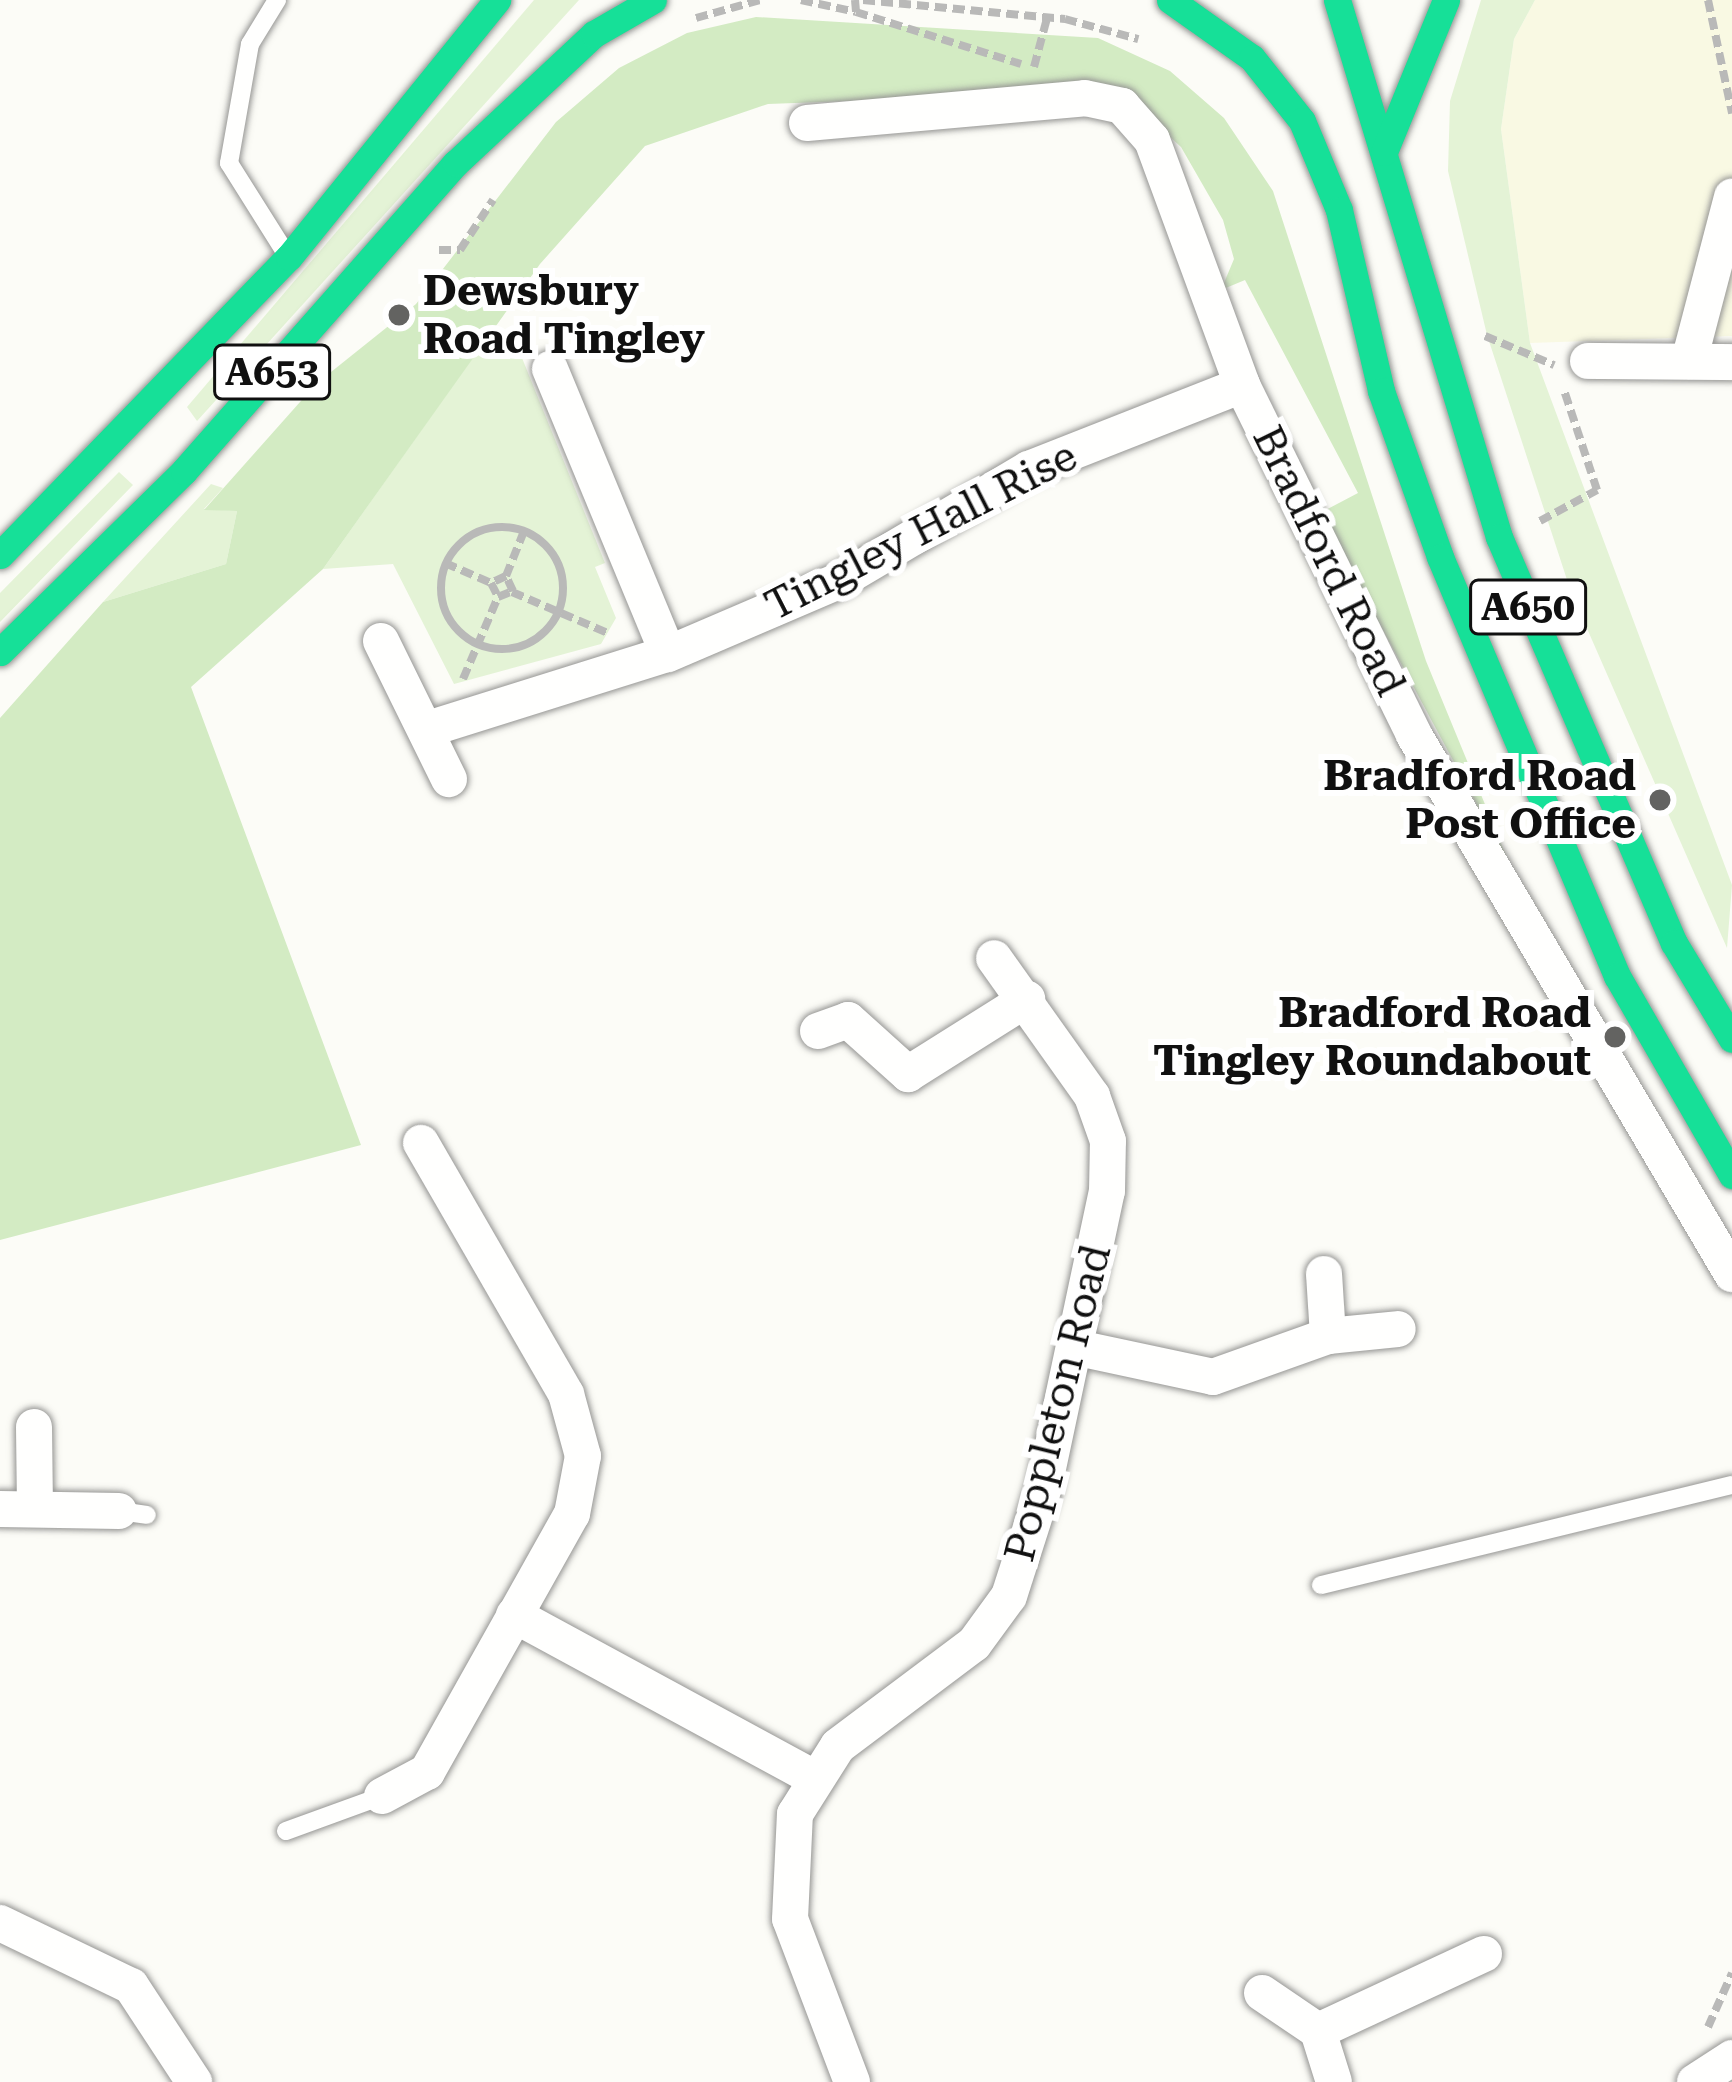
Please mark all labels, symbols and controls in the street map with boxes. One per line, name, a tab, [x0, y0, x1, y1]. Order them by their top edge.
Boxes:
place label: Dewsbury Road Tingley	[423, 266, 705, 364]
marker: Dewsbury Road Tingley	[386, 302, 412, 328]
road number: A653	[212, 339, 332, 405]
street label: Bradford Road	[1242, 418, 1416, 704]
street label: Tingley Hall Rise	[757, 431, 1085, 631]
road number: A650	[1468, 574, 1588, 640]
place label: Bradford Road Post Office	[1323, 751, 1636, 850]
marker: Bradford Road Post Office	[1647, 787, 1673, 813]
place label: Bradford Road Tingley Roundabout	[1153, 988, 1591, 1086]
marker: Bradford Road Tingley Roundabout	[1602, 1024, 1628, 1050]
street label: Poppleton Road	[994, 1239, 1122, 1567]

